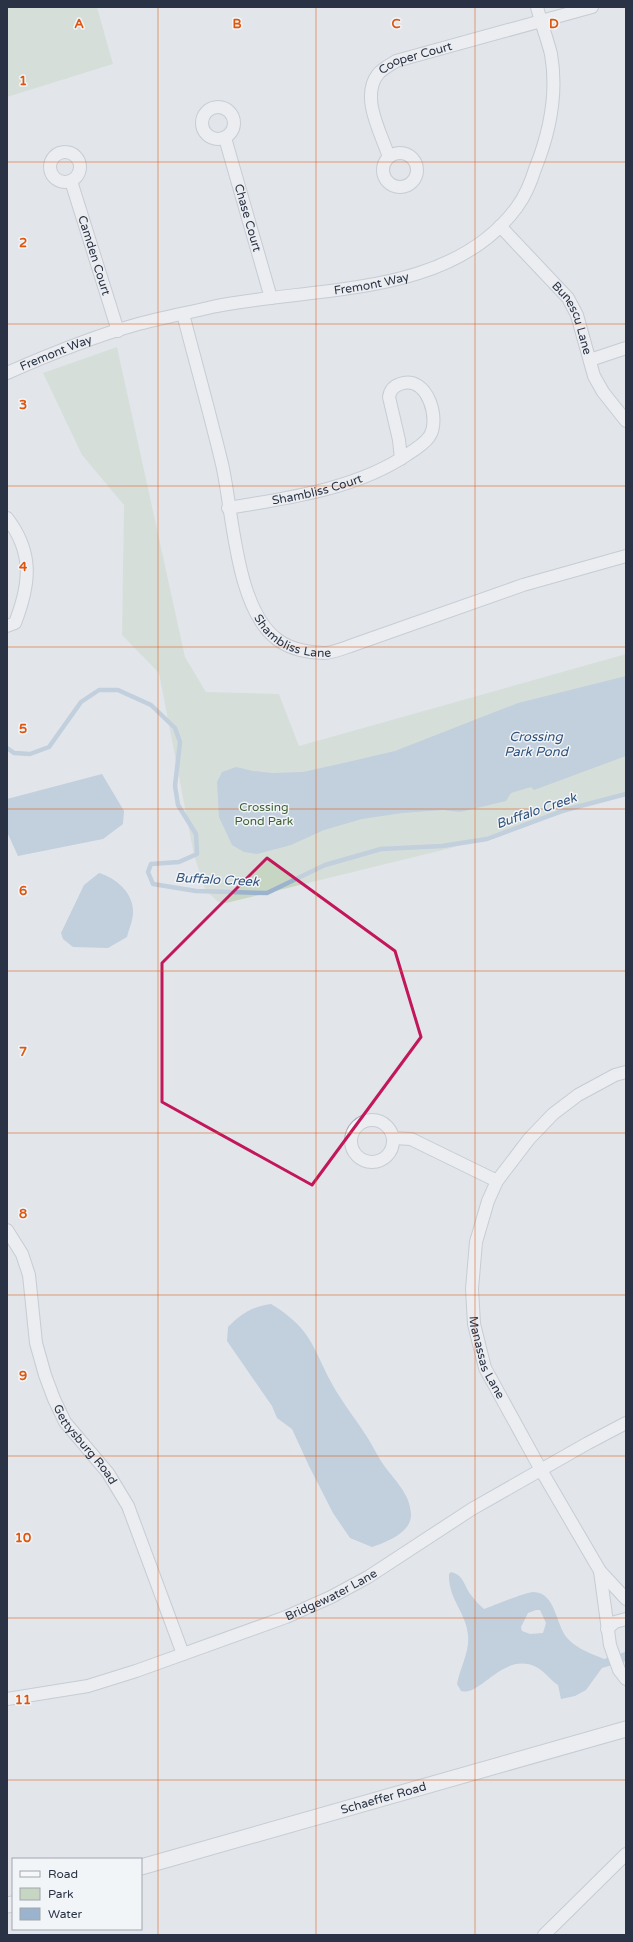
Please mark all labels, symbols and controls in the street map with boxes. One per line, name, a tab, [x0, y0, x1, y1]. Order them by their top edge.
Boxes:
text: A	[74, 16, 84, 32]
text: B	[232, 16, 242, 32]
text: C	[391, 16, 401, 32]
text: D	[549, 16, 559, 32]
street label: Cooper Court	[376, 39, 454, 77]
text: 1	[19, 73, 27, 89]
street label: Chase Court	[232, 182, 264, 254]
street label: Camden Court	[75, 214, 114, 297]
text: 2	[19, 235, 27, 251]
street label: Fremont Way	[333, 269, 411, 297]
street label: Bunescu Lane	[549, 279, 595, 356]
street label: Fremont Way	[18, 332, 94, 374]
text: 3	[19, 397, 27, 413]
street label: Shambliss Court	[271, 471, 365, 508]
text: 4	[19, 559, 28, 575]
street label: Shambliss Lane	[251, 612, 332, 660]
text: 5	[19, 721, 27, 737]
water label: Crossing Park Pond	[504, 729, 570, 760]
water label: Buffalo Creek	[494, 789, 580, 832]
park label: Crossing Pond Park	[235, 800, 294, 828]
water label: Buffalo Creek	[175, 870, 260, 890]
text: 6	[19, 883, 27, 899]
text: 7	[19, 1044, 27, 1060]
text: 8	[19, 1206, 27, 1222]
street label: Manassas Lane	[467, 1316, 508, 1401]
text: 9	[19, 1368, 27, 1384]
street label: Gettysburg Road	[51, 1402, 120, 1487]
text: 10	[15, 1530, 31, 1546]
street label: Bridgewater Lane	[283, 1566, 380, 1623]
text: 11	[15, 1692, 31, 1708]
street label: Schaeffer Road	[339, 1779, 428, 1817]
legend	[12, 1858, 142, 1930]
text: Road	[48, 1867, 78, 1881]
text: Park	[48, 1887, 74, 1901]
text: Water	[48, 1907, 83, 1921]

